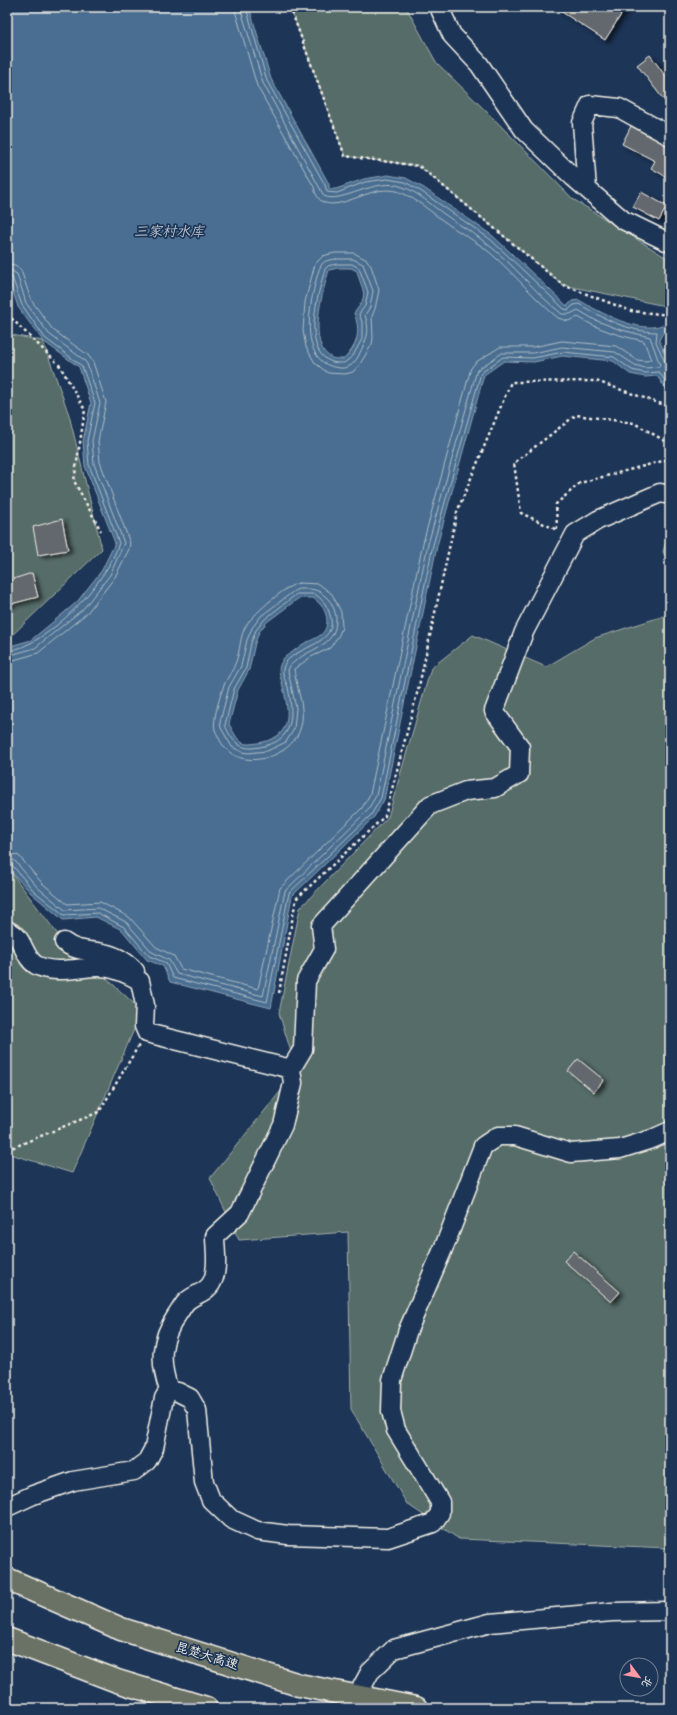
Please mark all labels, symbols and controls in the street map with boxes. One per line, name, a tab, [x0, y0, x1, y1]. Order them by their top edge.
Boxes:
water label: 三家村水库	[134, 223, 205, 240]
street label: 昆楚大高速	[174, 1639, 240, 1673]
north arrow	[619, 1657, 659, 1697]
text: 北	[639, 1674, 655, 1690]

